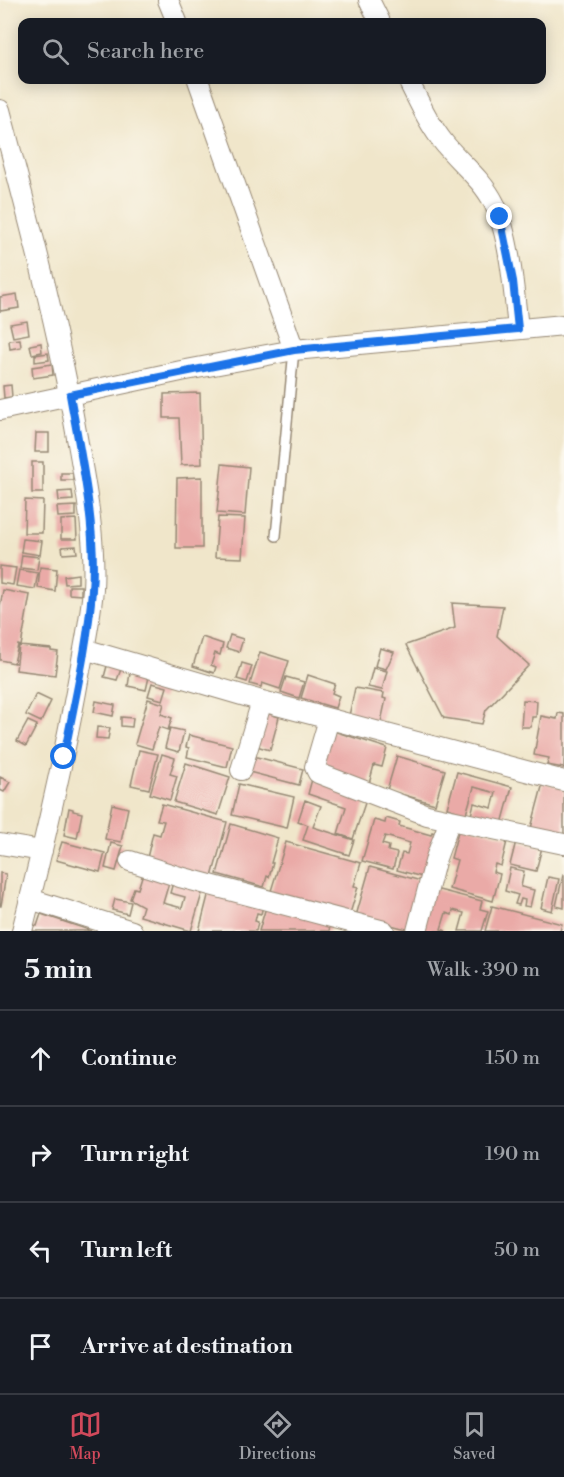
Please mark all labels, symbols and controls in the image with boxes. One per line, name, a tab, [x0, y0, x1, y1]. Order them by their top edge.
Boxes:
search box	[18, 18, 546, 84]
icon: search	[39, 35, 72, 68]
text: Search here	[87, 38, 204, 65]
route end	[486, 203, 512, 229]
route start	[50, 743, 76, 769]
text: 5 min	[24, 954, 92, 986]
text: Walk · 390 m	[427, 958, 540, 983]
icon: ahead	[24, 1042, 57, 1075]
text: Continue	[81, 1045, 177, 1072]
text: 150 m	[485, 1046, 540, 1071]
icon: right	[24, 1138, 57, 1171]
text: Turn right	[81, 1141, 189, 1168]
text: 190 m	[485, 1142, 540, 1167]
icon: left	[24, 1234, 57, 1267]
text: Turn left	[81, 1237, 172, 1264]
text: 50 m	[494, 1238, 540, 1263]
icon: arrive	[24, 1330, 57, 1363]
text: Arrive at destination	[81, 1333, 293, 1360]
tab: Map	[69, 1408, 102, 1464]
tab: Directions	[239, 1408, 316, 1464]
tab: Saved	[453, 1408, 495, 1464]

